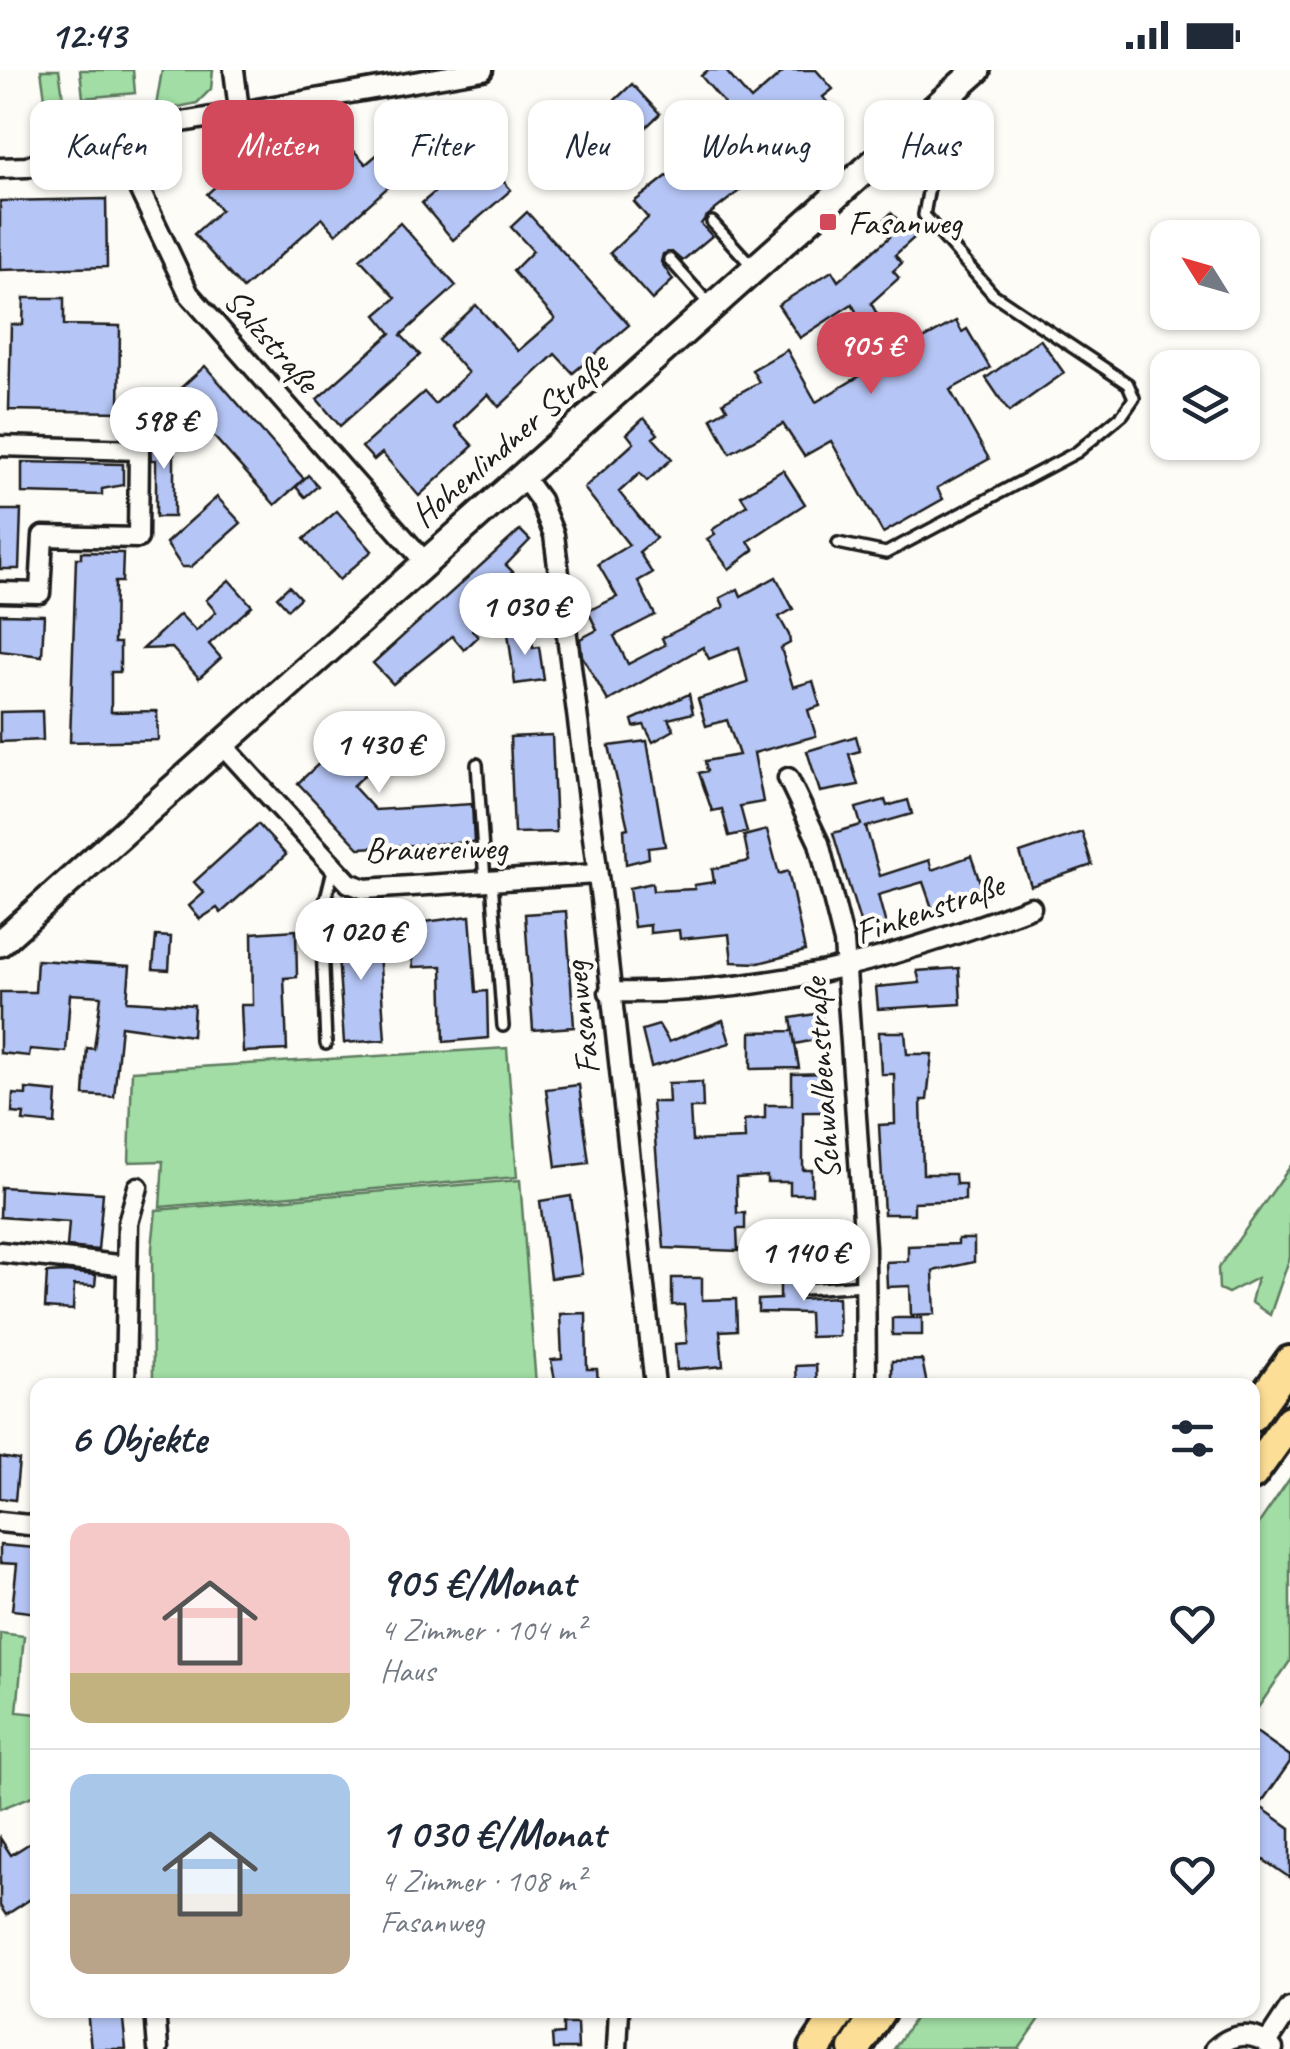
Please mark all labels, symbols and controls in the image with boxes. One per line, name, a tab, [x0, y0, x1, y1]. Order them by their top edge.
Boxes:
text: 12:43	[50, 12, 126, 59]
chip: Kaufen	[30, 100, 182, 190]
chip: Mieten	[202, 100, 354, 190]
chip: Filter	[374, 100, 508, 190]
chip: Neu	[528, 100, 644, 190]
chip: Wohnung	[664, 100, 844, 190]
chip: Haus	[864, 100, 994, 190]
place label: Fasanweg	[848, 200, 963, 245]
marker: Fasanweg	[817, 211, 839, 233]
north arrow	[1150, 220, 1260, 330]
map controls	[1150, 220, 1260, 460]
street label: Salzstraße	[214, 279, 331, 404]
pin: 905 €	[801, 312, 941, 397]
text: 905 €	[839, 324, 903, 365]
street label: Hohenlindner Straße	[402, 340, 619, 537]
button: layers	[1150, 350, 1260, 460]
pin: 598 €	[94, 387, 234, 472]
text: 598 €	[132, 399, 196, 440]
pin: 1 030 €	[433, 573, 617, 658]
text: 1 030 €	[481, 585, 569, 626]
pin: 1 430 €	[287, 711, 471, 796]
text: 1 430 €	[335, 723, 423, 764]
street label: Brauereiweg	[364, 825, 509, 872]
street label: Finkenstraße	[849, 861, 1012, 955]
pin: 1 020 €	[269, 898, 453, 983]
text: 1 020 €	[317, 910, 405, 951]
street label: Fasanweg	[552, 957, 611, 1077]
street label: Schwalbenstraße	[792, 974, 851, 1181]
pin: 1 140 €	[712, 1219, 896, 1304]
text: 1 140 €	[760, 1231, 848, 1272]
icon: filters	[1165, 1411, 1220, 1466]
text: 6 Objekte	[70, 1412, 206, 1465]
text: 905 €/Monat	[380, 1556, 575, 1609]
icon: home	[150, 1563, 270, 1683]
icon: heart	[1165, 1596, 1220, 1651]
text: 4 Zimmer · 104 m²	[380, 1609, 585, 1650]
text: Haus	[380, 1650, 435, 1691]
text: 1 030 €/Monat	[380, 1807, 605, 1860]
icon: home	[150, 1814, 270, 1934]
icon: heart	[1165, 1847, 1220, 1902]
text: 4 Zimmer · 108 m²	[380, 1860, 585, 1901]
text: Fasanweg	[380, 1901, 484, 1942]

